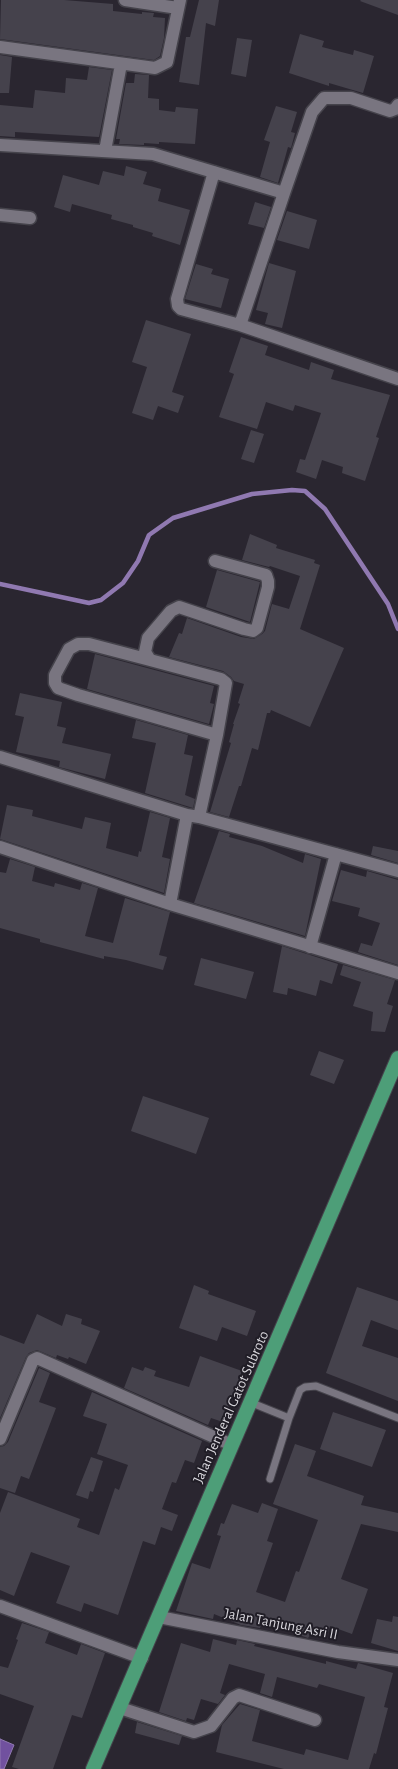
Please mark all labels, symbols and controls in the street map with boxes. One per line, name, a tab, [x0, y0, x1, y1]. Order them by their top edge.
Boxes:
street label: Jalan Jenderal Gatot Subroto	[189, 1328, 273, 1486]
street label: Jalan Tanjung Asri II	[223, 1604, 339, 1644]

